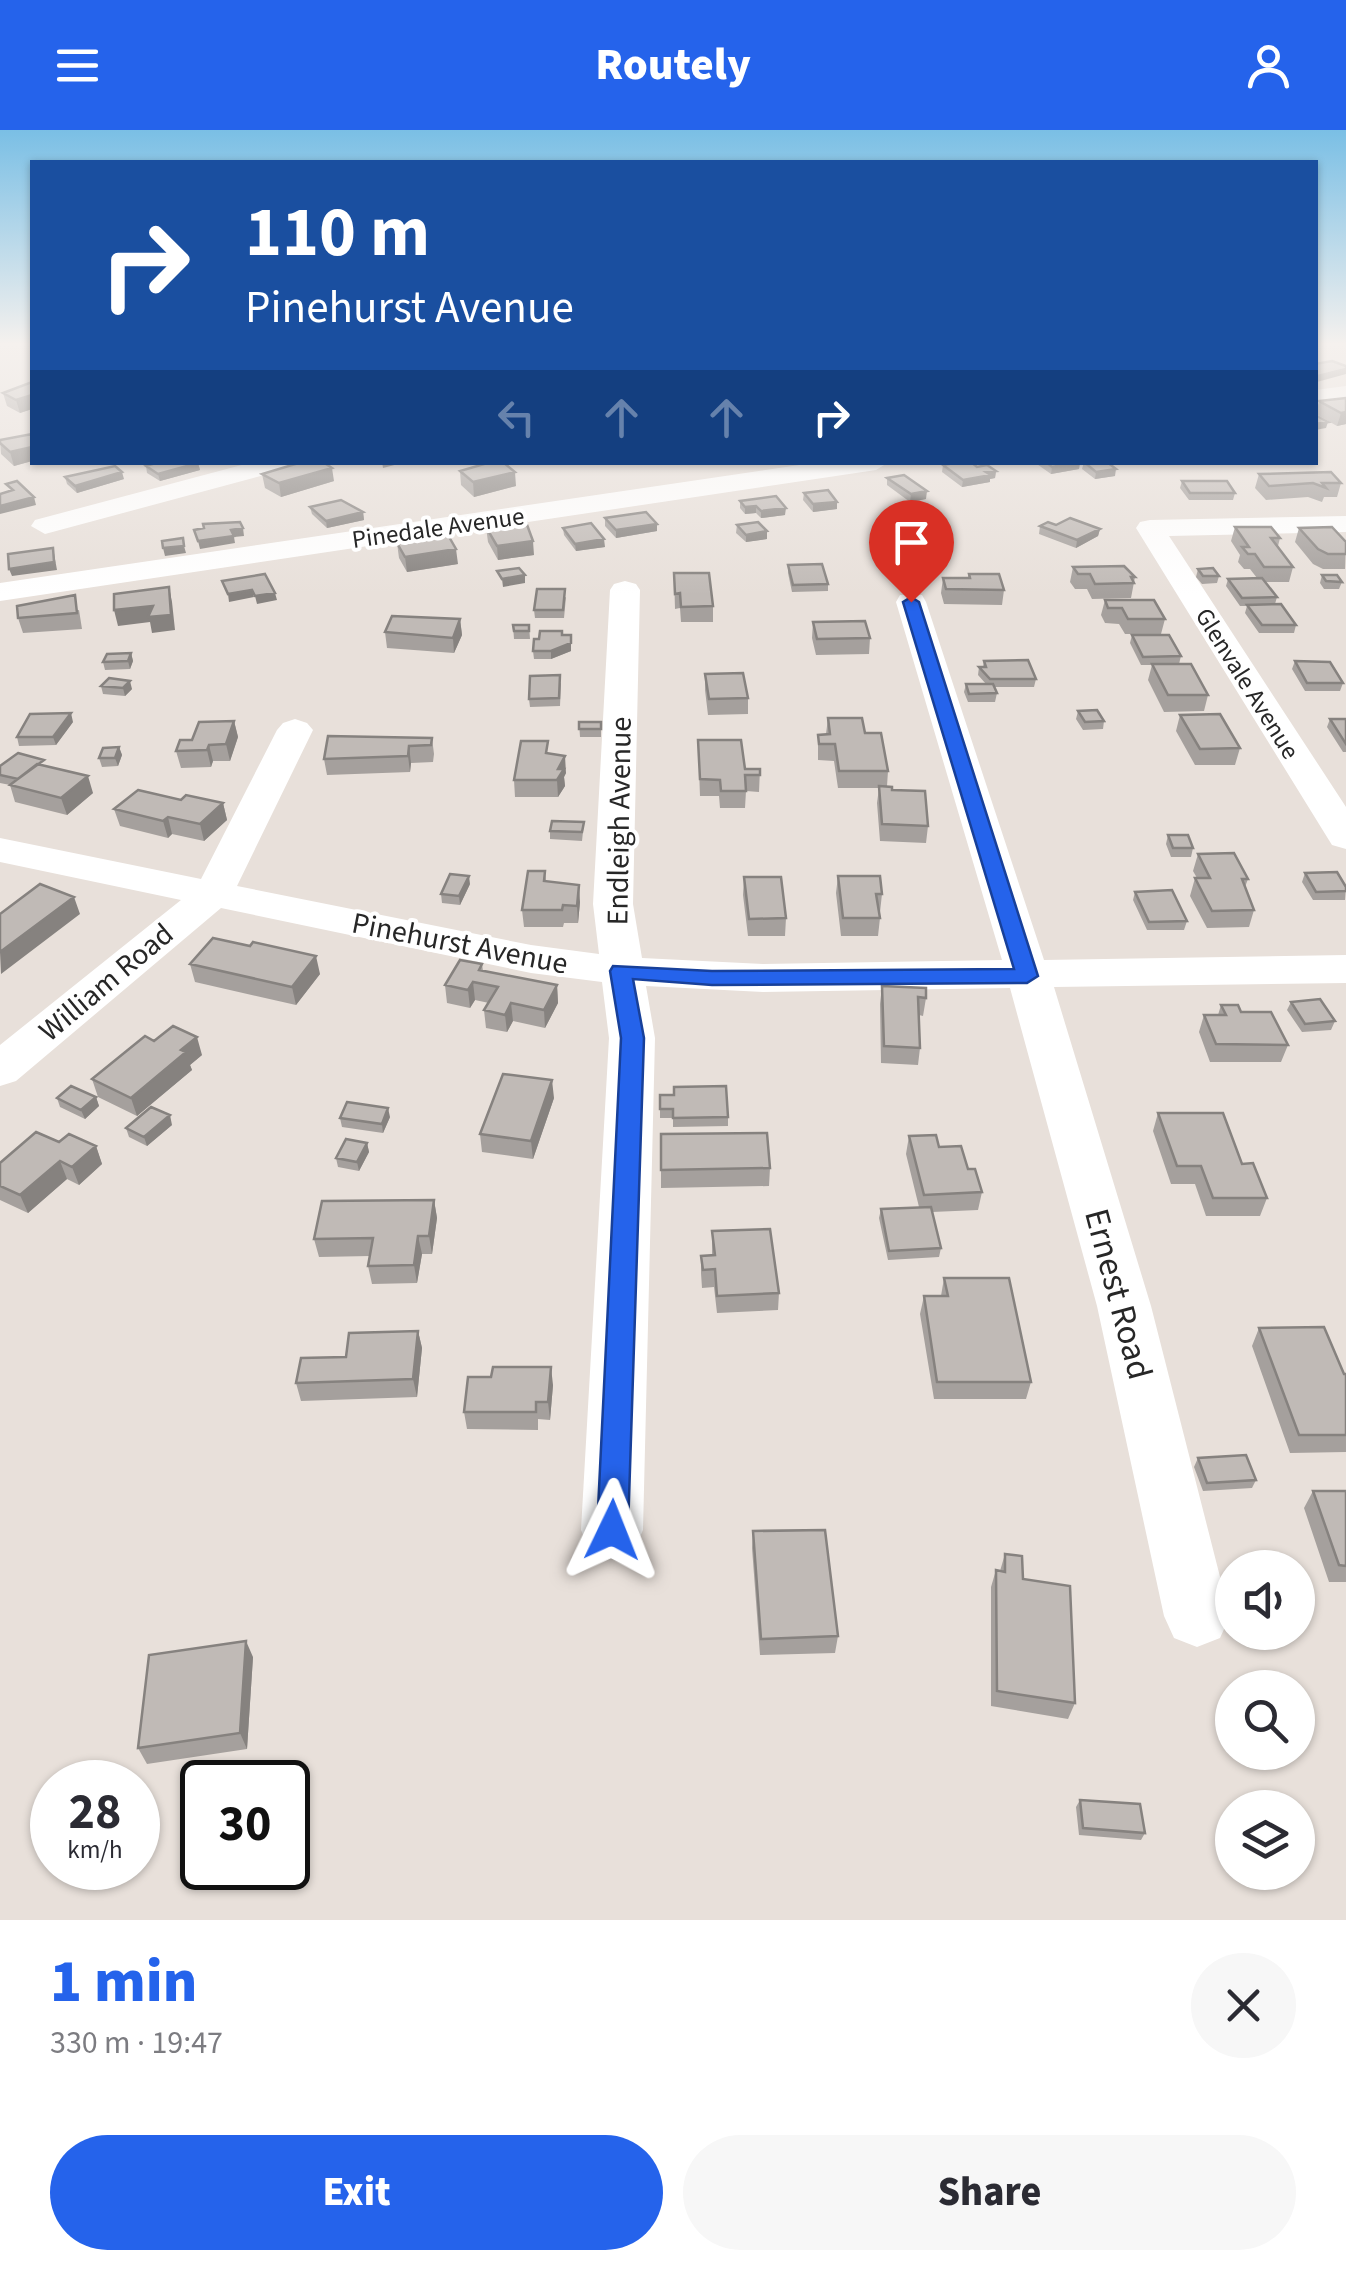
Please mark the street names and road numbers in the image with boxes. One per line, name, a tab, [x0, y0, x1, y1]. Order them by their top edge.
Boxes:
street label: Pinedale Avenue	[350, 498, 527, 558]
street label: Glenvale Avenue	[1186, 601, 1308, 766]
street label: Endleigh Avenue	[596, 716, 643, 926]
street label: Pinehurst Avenue	[348, 901, 572, 986]
street label: William Road	[30, 913, 183, 1052]
street label: Ernest Road	[1071, 1203, 1165, 1385]

